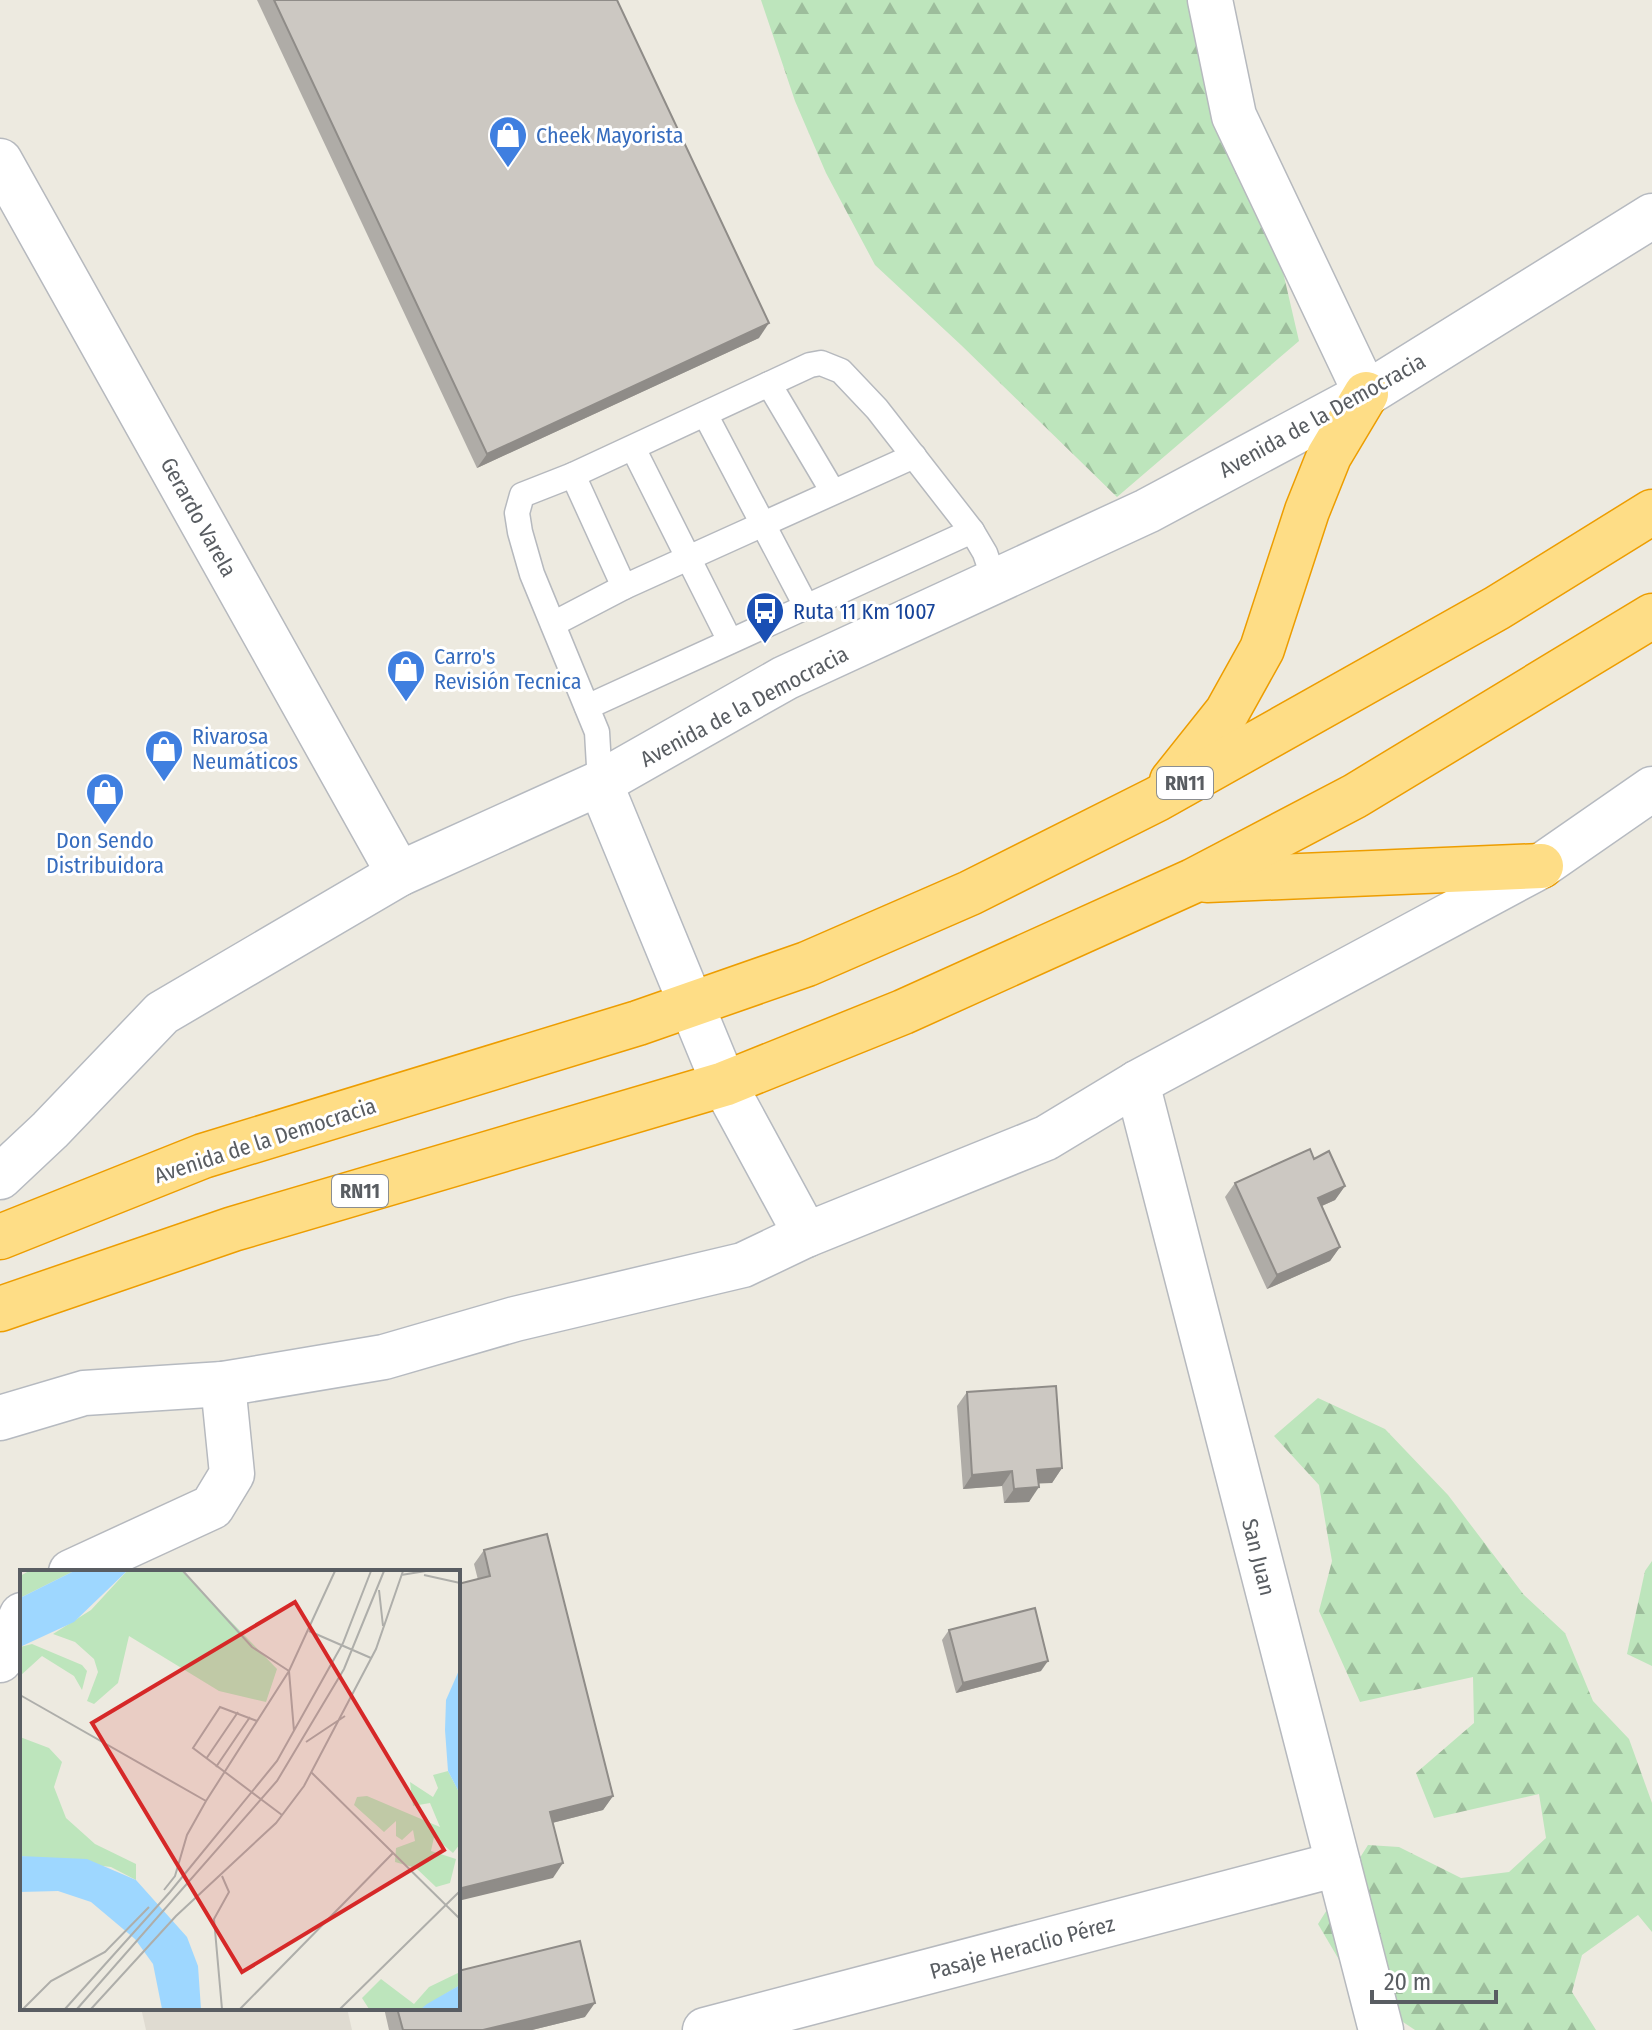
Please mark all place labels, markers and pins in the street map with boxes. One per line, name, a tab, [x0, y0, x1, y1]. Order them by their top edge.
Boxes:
shop icon: Cheek Mayorista	[487, 114, 529, 169]
place label: Cheek Mayorista	[536, 122, 684, 149]
bus stop icon: Ruta 11 Km 1007	[744, 590, 786, 645]
place label: Ruta 11 Km 1007	[793, 598, 935, 625]
place label: Carro's Revisión Tecnica	[434, 643, 581, 695]
shop icon: Carro's Revisión Tecnica	[385, 648, 427, 703]
place label: Rivarosa Neumáticos	[192, 723, 298, 775]
shop icon: Rivarosa Neumáticos	[143, 728, 185, 783]
shop icon: Don Sendo Distribuidora	[84, 771, 126, 826]
place label: Don Sendo Distribuidora	[46, 827, 164, 879]

